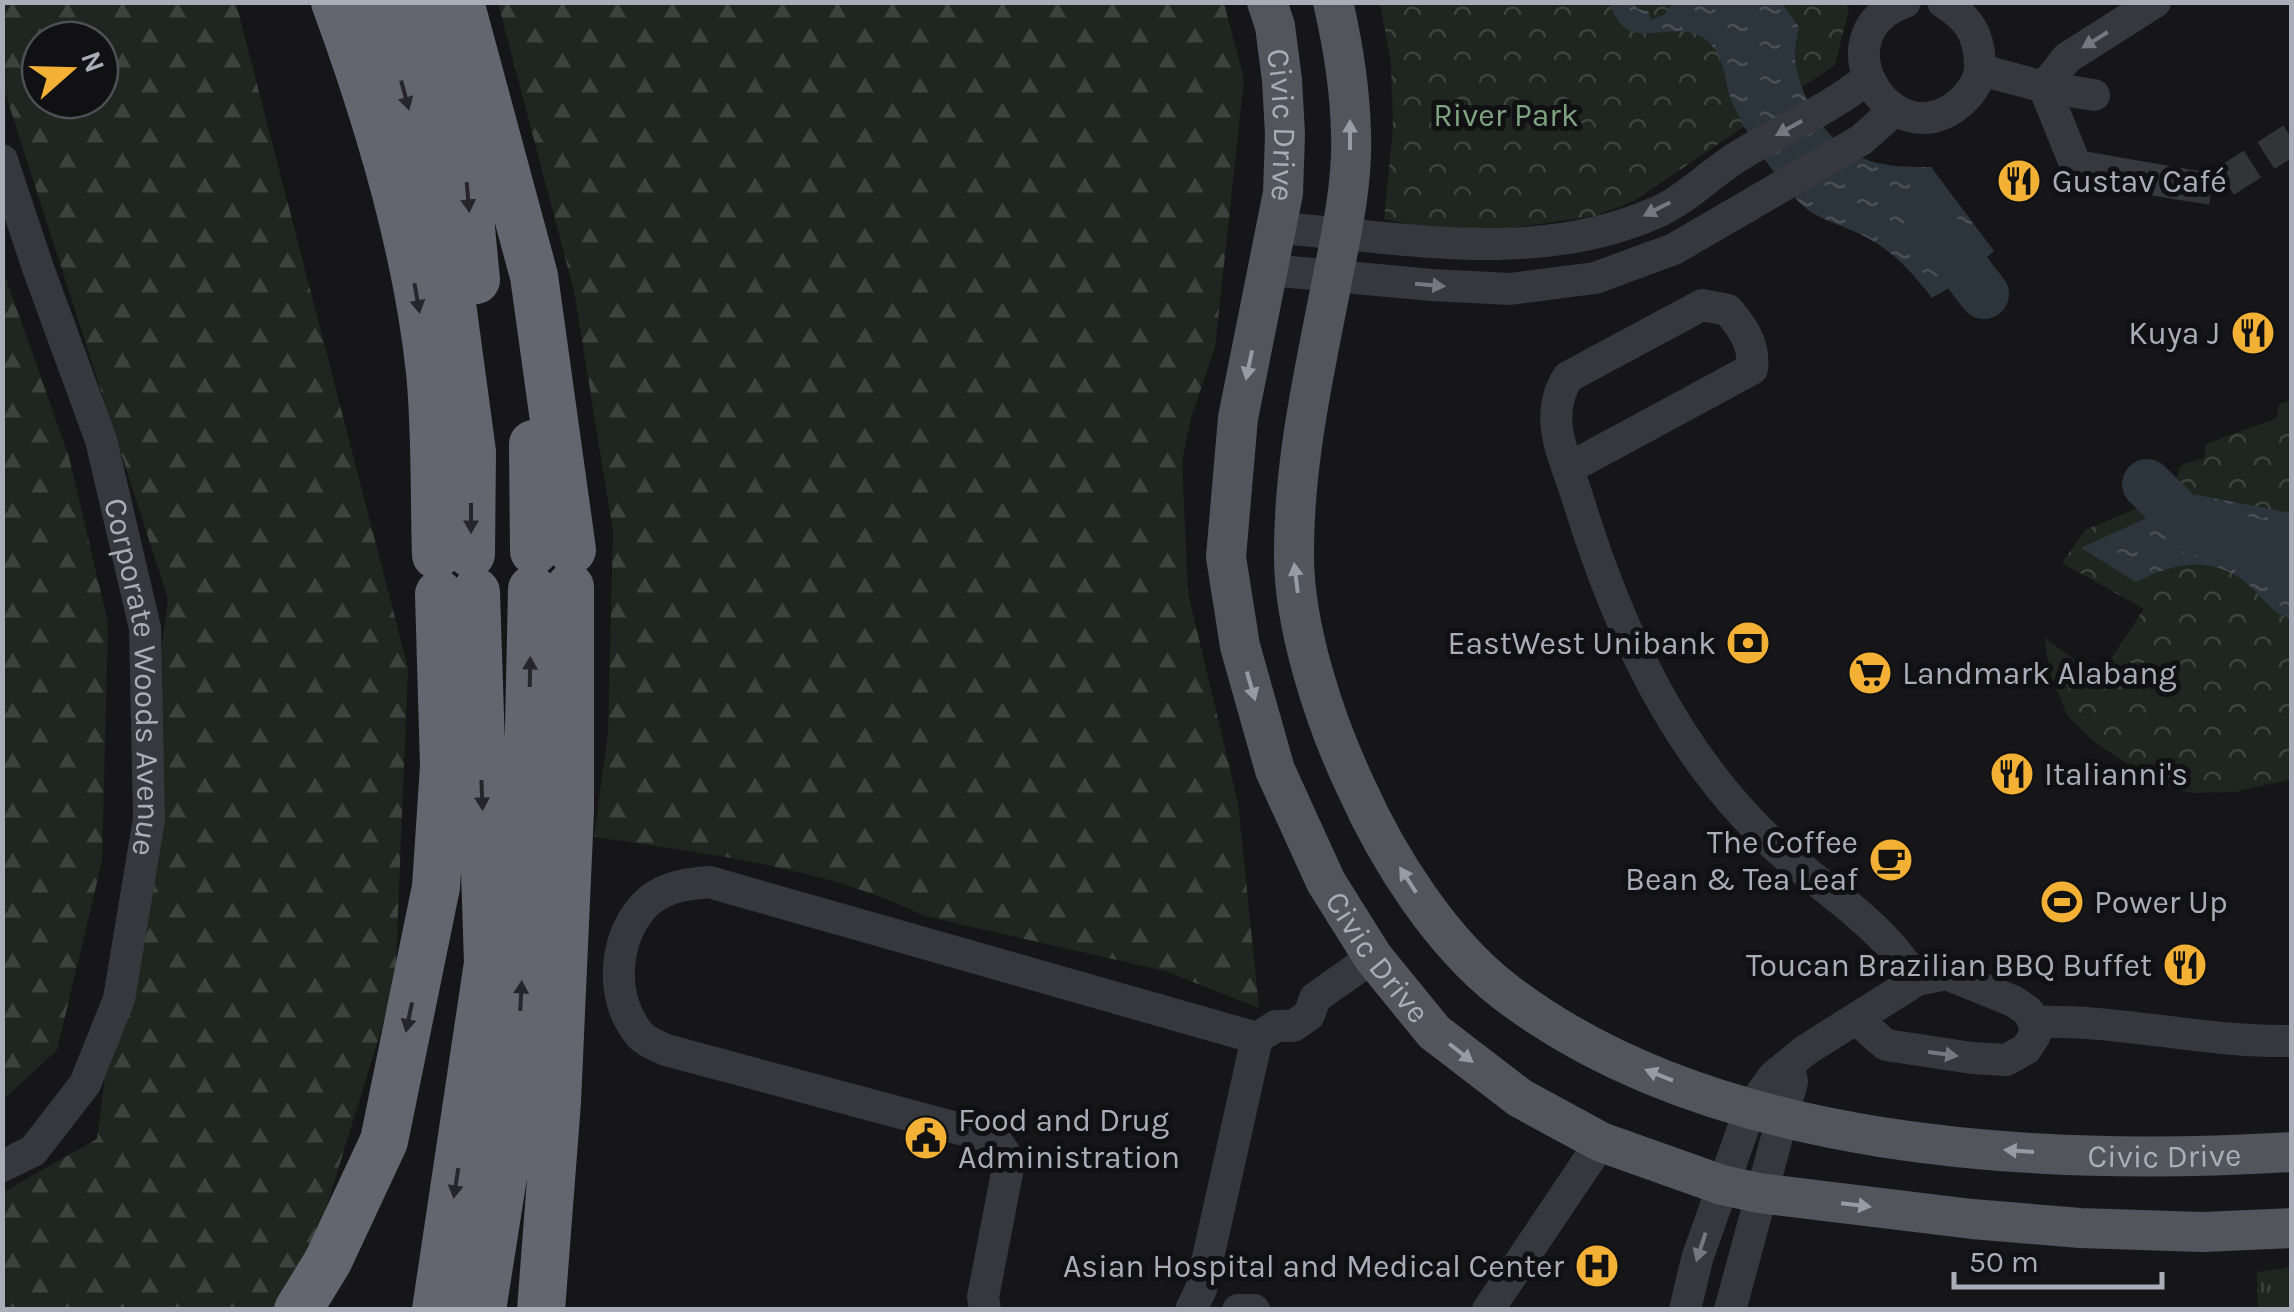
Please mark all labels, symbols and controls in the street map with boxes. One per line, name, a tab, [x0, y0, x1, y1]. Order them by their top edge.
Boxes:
north arrow	[20, 20, 120, 120]
one-way arrow	[2082, 30, 2109, 49]
street label: Civic Drive	[1260, 46, 1304, 205]
text: N	[74, 47, 112, 77]
one-way arrow	[398, 80, 413, 111]
park label: River Park	[1433, 97, 1579, 134]
one-way arrow	[1342, 119, 1358, 151]
one-way arrow	[1775, 119, 1804, 136]
restaurant icon: Gustav Café	[1996, 158, 2042, 204]
place label: Gustav Café	[2052, 163, 2227, 200]
one-way arrow	[461, 181, 477, 213]
one-way arrow	[1643, 201, 1672, 218]
one-way arrow	[1415, 277, 1447, 293]
one-way arrow	[410, 283, 425, 314]
restaurant icon: Kuya J	[2230, 310, 2276, 356]
place label: Kuya J	[2128, 315, 2220, 352]
one-way arrow	[1241, 350, 1256, 381]
street label: Corporate Woods Avenue	[97, 494, 168, 859]
one-way arrow	[463, 503, 479, 535]
one-way arrow	[1288, 562, 1304, 593]
bank icon: EastWest Unibank	[1725, 620, 1771, 666]
place label: EastWest Unibank	[1447, 625, 1716, 662]
supermarket icon: Landmark Alabang	[1847, 650, 1893, 696]
one-way arrow	[522, 655, 538, 687]
place label: Landmark Alabang	[1902, 655, 2177, 692]
one-way arrow	[1244, 671, 1259, 702]
restaurant icon: Italianni's	[1989, 751, 2035, 797]
place label: Italianni's	[2044, 756, 2188, 793]
one-way arrow	[475, 779, 491, 811]
place label: The Coffee Bean & Tea Leaf	[1625, 824, 1859, 898]
cafe icon: The Coffee Bean & Tea Leaf	[1868, 837, 1914, 883]
one-way arrow	[1399, 866, 1417, 893]
sports icon: Power Up	[2039, 879, 2085, 925]
street label: Civic Drive	[1318, 884, 1438, 1030]
place label: Power Up	[2094, 884, 2228, 921]
restaurant icon: Toucan Brazilian BBQ Buffet	[2162, 942, 2208, 988]
place label: Toucan Brazilian BBQ Buffet	[1746, 947, 2152, 984]
one-way arrow	[514, 980, 530, 1012]
one-way arrow	[401, 1002, 417, 1033]
one-way arrow	[1448, 1042, 1474, 1063]
one-way arrow	[1928, 1046, 1959, 1062]
one-way arrow	[1644, 1067, 1674, 1083]
place label: Food and Drug Administration	[958, 1102, 1180, 1176]
public building icon: Food and Drug Administration	[903, 1115, 949, 1161]
street label: Civic Drive	[2087, 1136, 2242, 1175]
one-way arrow	[2003, 1143, 2035, 1159]
one-way arrow	[447, 1168, 463, 1199]
one-way arrow	[1840, 1197, 1872, 1213]
scale bar	[1954, 1227, 2162, 1289]
one-way arrow	[1693, 1232, 1708, 1262]
hospital icon: Asian Hospital and Medical Center	[1574, 1243, 1620, 1289]
text: 50 m	[1969, 1244, 2039, 1280]
place label: Asian Hospital and Medical Center	[1063, 1248, 1564, 1285]

